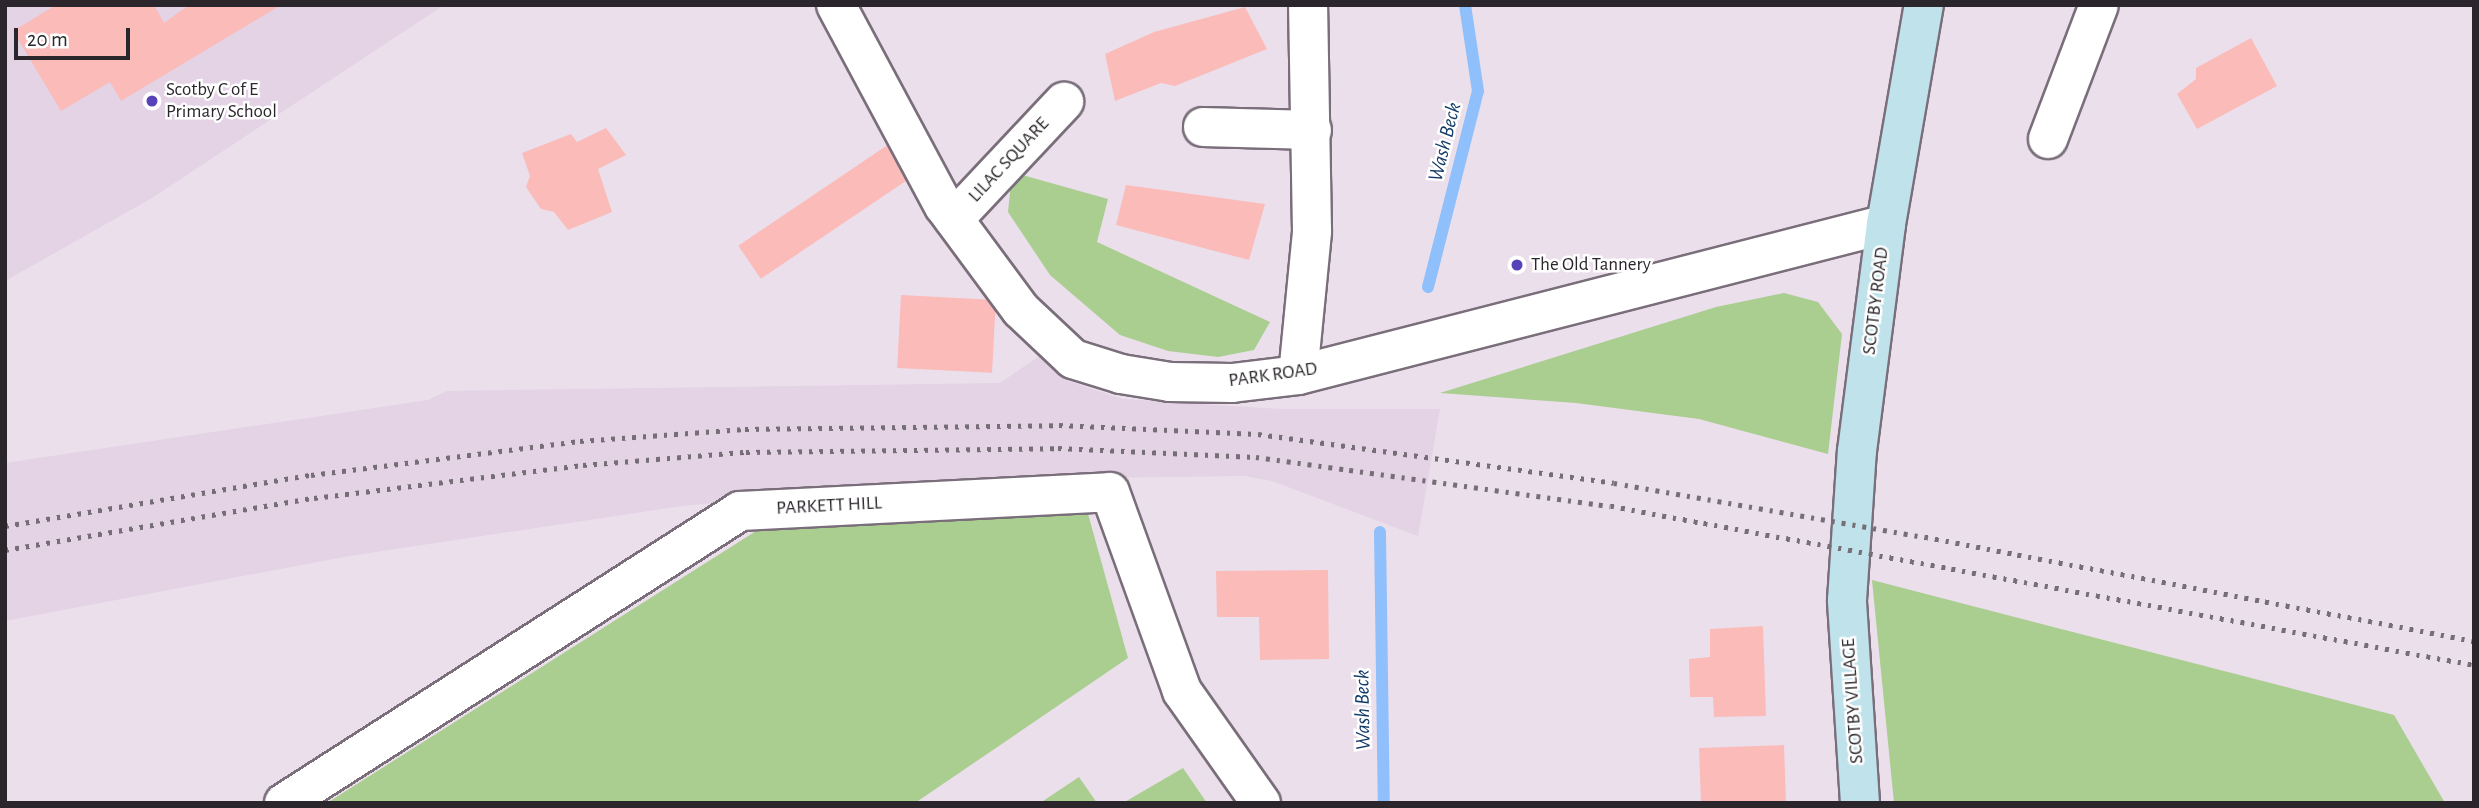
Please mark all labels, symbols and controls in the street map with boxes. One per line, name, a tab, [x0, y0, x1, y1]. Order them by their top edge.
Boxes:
scale bar	[18, 14, 133, 58]
text: 20 m	[27, 29, 68, 50]
place label: Scotby C of E Primary School	[166, 79, 277, 123]
marker: Scotby C of E Primary School	[144, 93, 160, 109]
water label: Wash Beck	[1423, 100, 1467, 184]
street label: LILAC SQUARE	[964, 113, 1054, 207]
street label: SCOTBY ROAD	[1858, 246, 1894, 356]
place label: The Old Tannery	[1531, 254, 1651, 276]
marker: The Old Tannery	[1509, 257, 1525, 273]
street label: PARK ROAD	[1227, 357, 1319, 393]
street label: PARKETT HILL	[776, 492, 882, 520]
street label: SCOTBY VILLAGE	[1837, 637, 1869, 765]
water label: Wash Beck	[1350, 669, 1376, 751]

